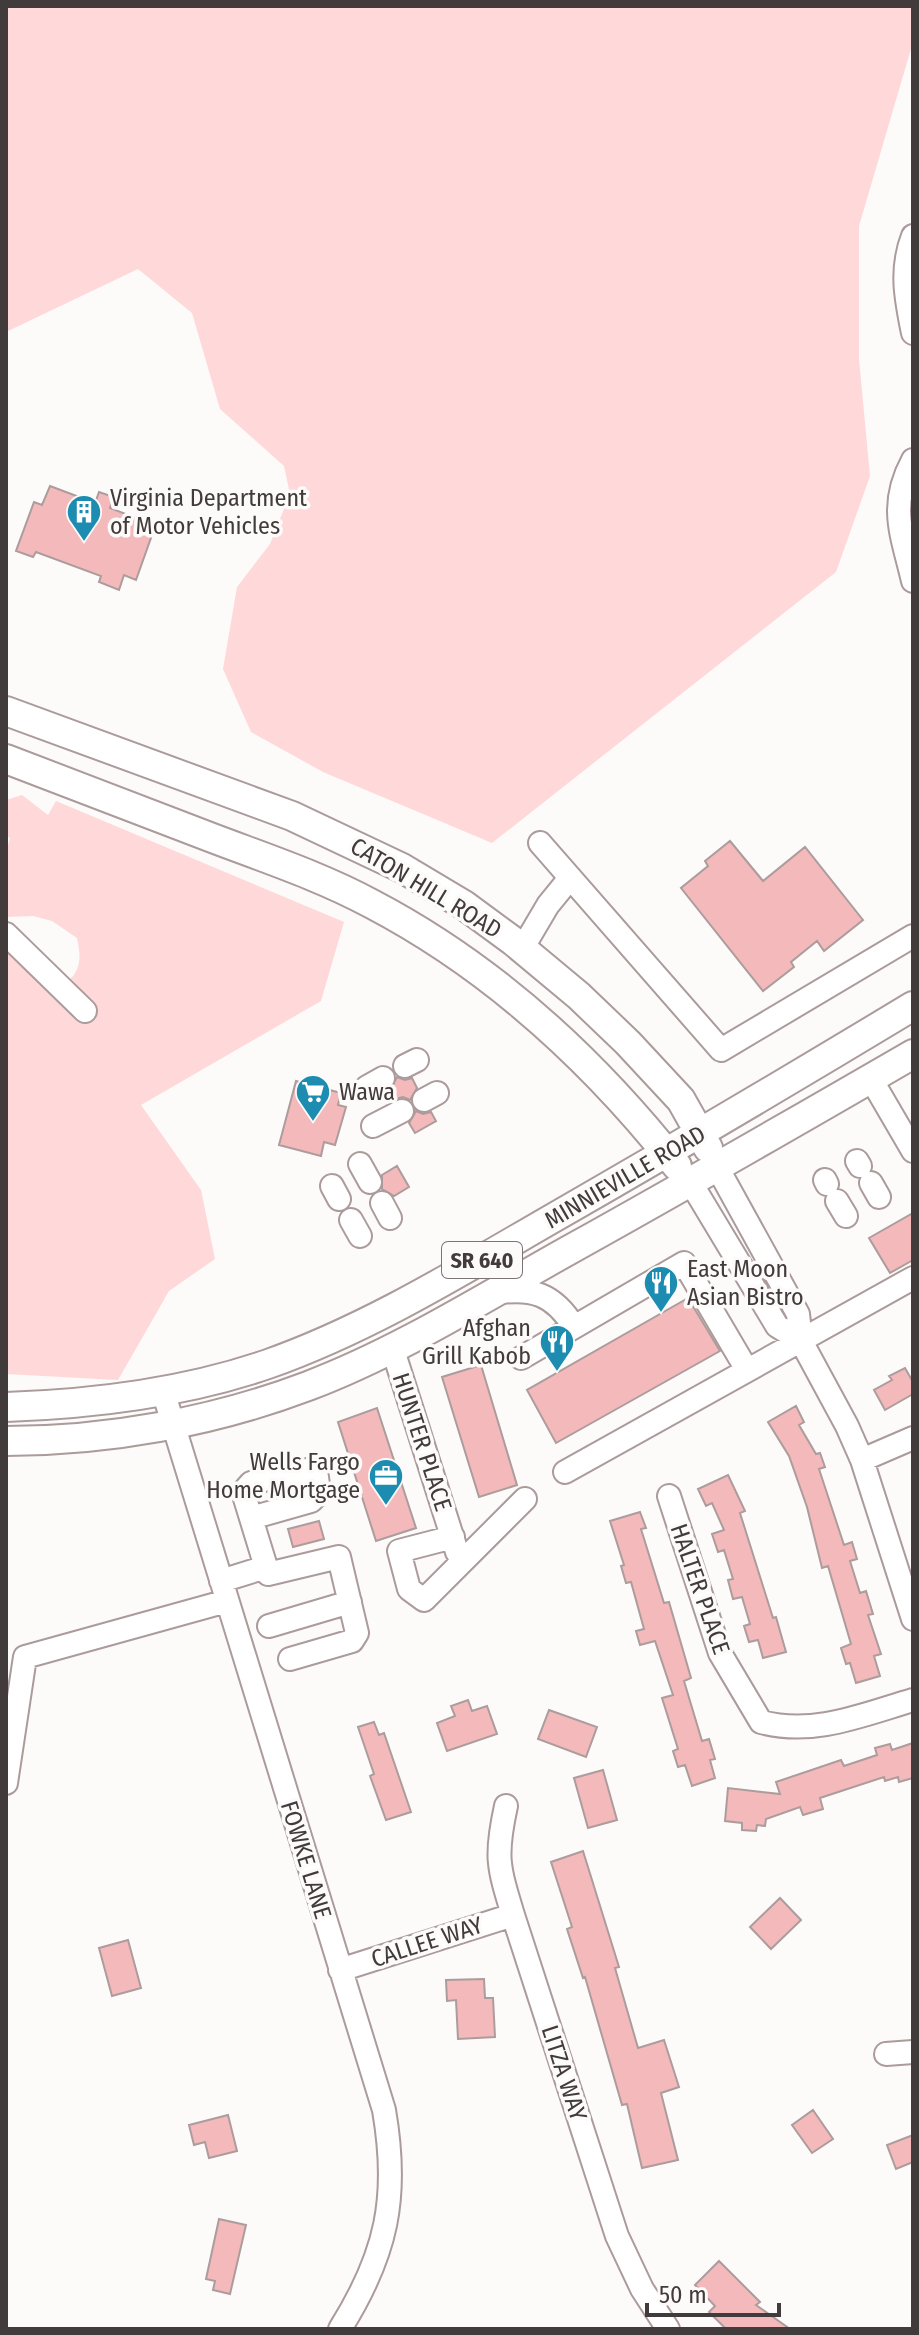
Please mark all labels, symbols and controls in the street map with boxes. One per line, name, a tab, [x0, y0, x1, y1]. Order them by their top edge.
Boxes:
place label: Virginia Department of Motor Vehicles	[110, 484, 307, 540]
building icon: Virginia Department of Motor Vehicles	[65, 493, 103, 543]
street label: CATON HILL ROAD	[345, 832, 507, 944]
supermarket icon: Wawa	[294, 1073, 332, 1123]
place label: Wawa	[339, 1078, 395, 1106]
street label: MINNIEVILLE ROAD	[540, 1120, 710, 1234]
road number: SR 640	[442, 1242, 522, 1278]
place label: East Moon Asian Bistro	[687, 1255, 804, 1311]
restaurant icon: East Moon Asian Bistro	[642, 1264, 680, 1314]
place label: Afghan Grill Kabob	[422, 1314, 531, 1370]
restaurant icon: Afghan Grill Kabob	[538, 1323, 576, 1373]
street label: HUNTER PLACE	[387, 1370, 457, 1514]
place label: Wells Fargo Home Mortgage	[206, 1448, 360, 1504]
office icon: Wells Fargo Home Mortgage	[367, 1457, 405, 1507]
street label: HALTER PLACE	[665, 1520, 735, 1658]
street label: FOWKE LANE	[275, 1798, 337, 1922]
street label: CALLEE WAY	[368, 1911, 486, 1973]
street label: LITZA WAY	[535, 2022, 593, 2124]
scale bar	[647, 2267, 779, 2317]
text: 50 m	[659, 2281, 707, 2309]

